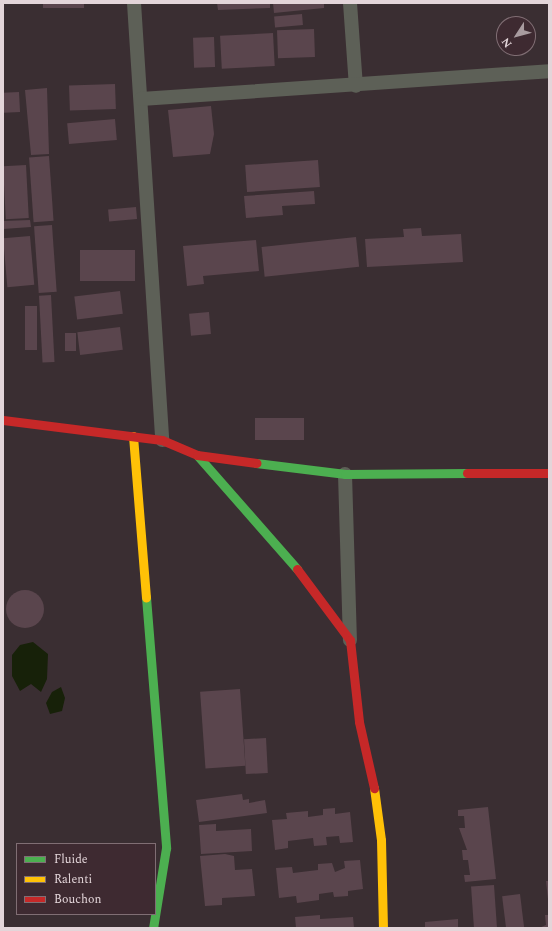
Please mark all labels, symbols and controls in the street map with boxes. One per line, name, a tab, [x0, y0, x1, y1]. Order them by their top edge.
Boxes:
north arrow	[496, 16, 536, 56]
text: N	[497, 34, 516, 51]
legend	[16, 843, 156, 915]
text: Fluide	[54, 850, 88, 869]
text: Ralenti	[54, 870, 92, 889]
text: Bouchon	[54, 890, 101, 909]

